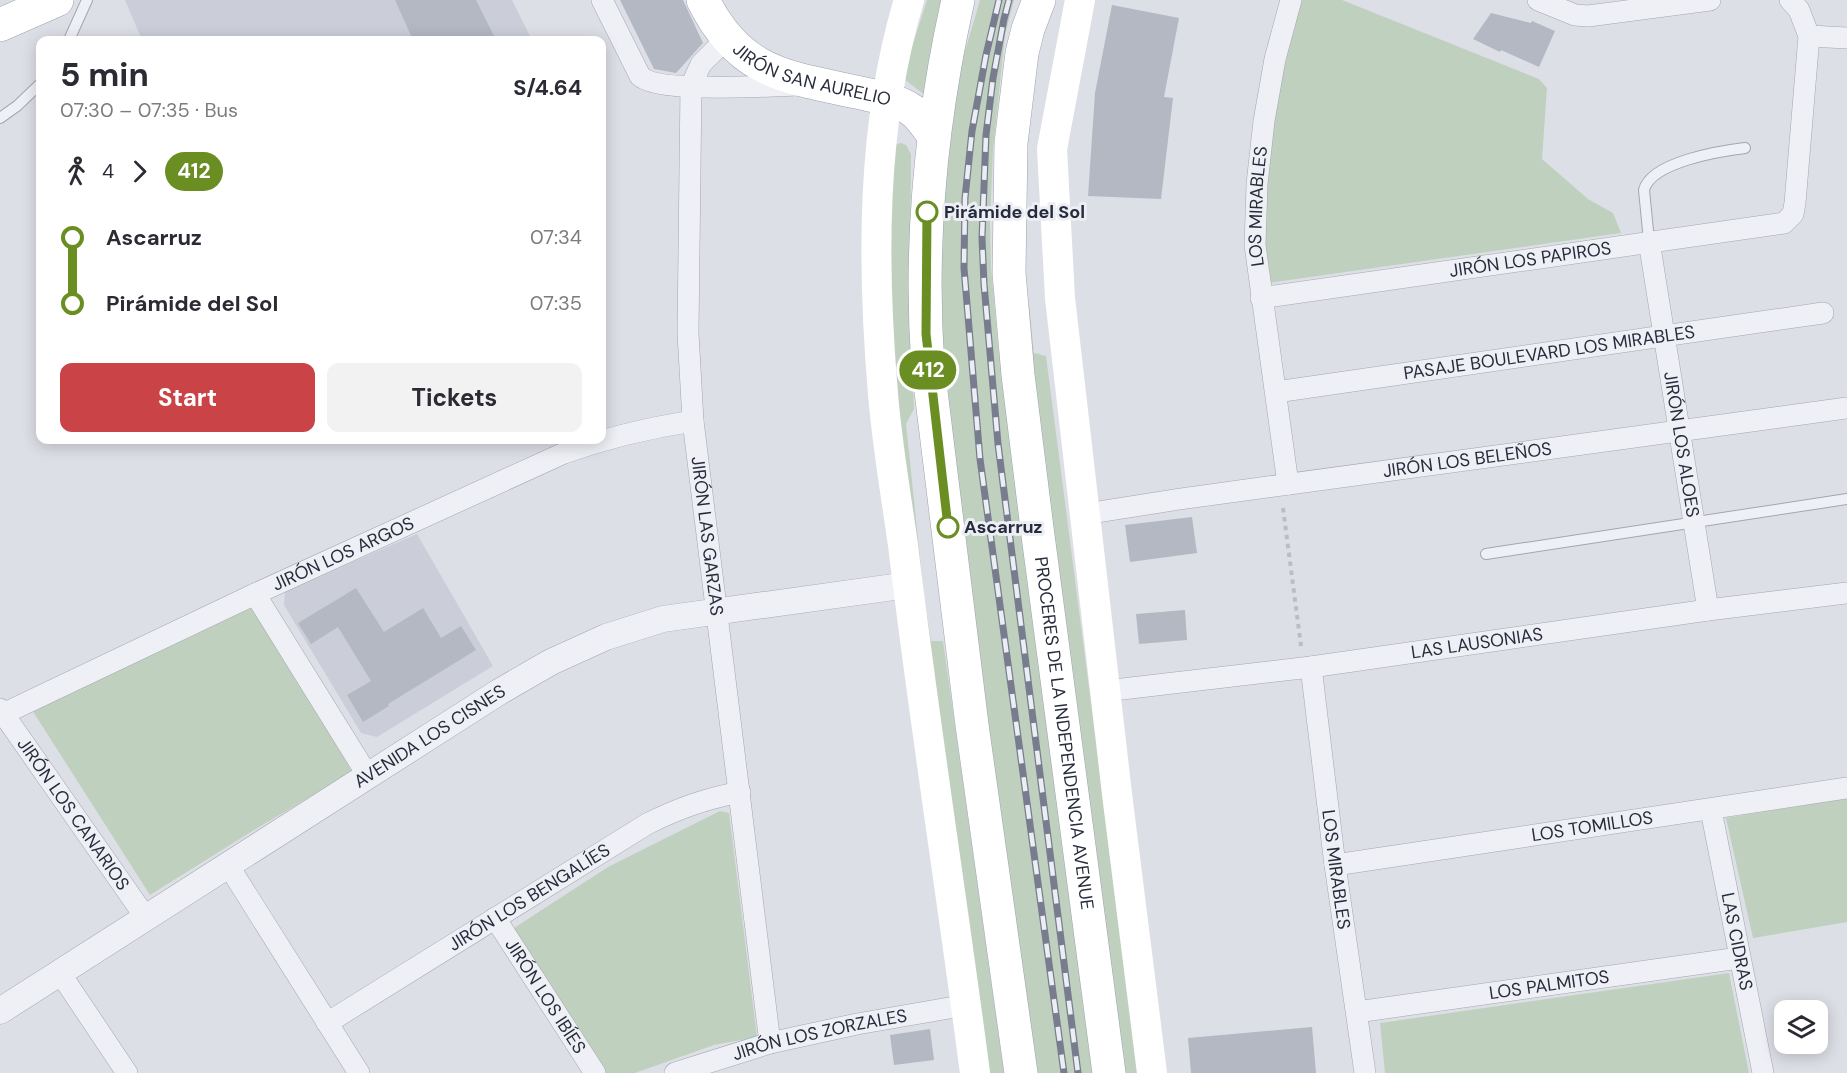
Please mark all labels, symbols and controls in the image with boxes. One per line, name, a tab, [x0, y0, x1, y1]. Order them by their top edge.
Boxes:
street label: JIRÓN SAN AURELIO	[727, 37, 894, 112]
text: 5 min	[60, 53, 149, 96]
text: S/4.64	[513, 73, 582, 102]
text: 07:30 – 07:35 · Bus	[60, 97, 238, 123]
street label: LOS MIRABLES	[1243, 145, 1273, 268]
icon: walk	[60, 155, 93, 188]
icon: forward	[123, 155, 156, 188]
text: 412	[177, 157, 211, 185]
text: 4	[102, 158, 114, 184]
place label: Pirámide del Sol	[944, 200, 1085, 224]
marker: Pirámide del Sol	[916, 201, 938, 223]
text: Ascarruz	[106, 223, 202, 252]
text: 07:34	[530, 224, 582, 250]
street label: JIRÓN LOS PAPIROS	[1448, 236, 1613, 283]
text: Pirámide del Sol	[106, 289, 278, 318]
text: 07:35	[530, 290, 582, 316]
street label: PASAJE BOULEVARD LOS MIRABLES	[1402, 320, 1696, 385]
line badge: 412	[894, 350, 962, 389]
text: 412	[911, 356, 945, 384]
button: Start	[60, 363, 315, 432]
button: Tickets	[327, 363, 582, 432]
street label: JIRÓN LOS ALOES	[1658, 370, 1705, 519]
street label: JIRÓN LOS BELEÑOS	[1381, 436, 1553, 483]
street label: JIRÓN LAS GARZAS	[685, 455, 729, 617]
street label: JIRÓN LOS ARGOS	[268, 511, 418, 597]
place label: Ascarruz	[964, 515, 1043, 539]
marker: Ascarruz	[937, 516, 959, 538]
street label: PROCERES DE LA INDEPENDENCIA AVENUE	[1029, 555, 1099, 911]
street label: LAS LAUSONIAS	[1409, 622, 1544, 665]
street label: AVENIDA LOS CISNES	[349, 679, 510, 794]
street label: JIRÓN LOS CANARIOS	[12, 733, 135, 895]
street label: LOS TOMILLOS	[1530, 805, 1654, 847]
street label: LOS MIRABLES	[1316, 808, 1356, 931]
street label: JIRÓN LOS BENGALÍES	[444, 838, 614, 957]
street label: LAS CIDRAS	[1716, 890, 1758, 993]
street label: JIRÓN LOS IBÍES	[499, 934, 591, 1058]
street label: LOS PALMITOS	[1487, 964, 1611, 1005]
map controls	[1774, 1000, 1828, 1054]
button: layers	[1774, 1000, 1828, 1054]
street label: JIRÓN LOS ZORZALES	[729, 1003, 909, 1066]

